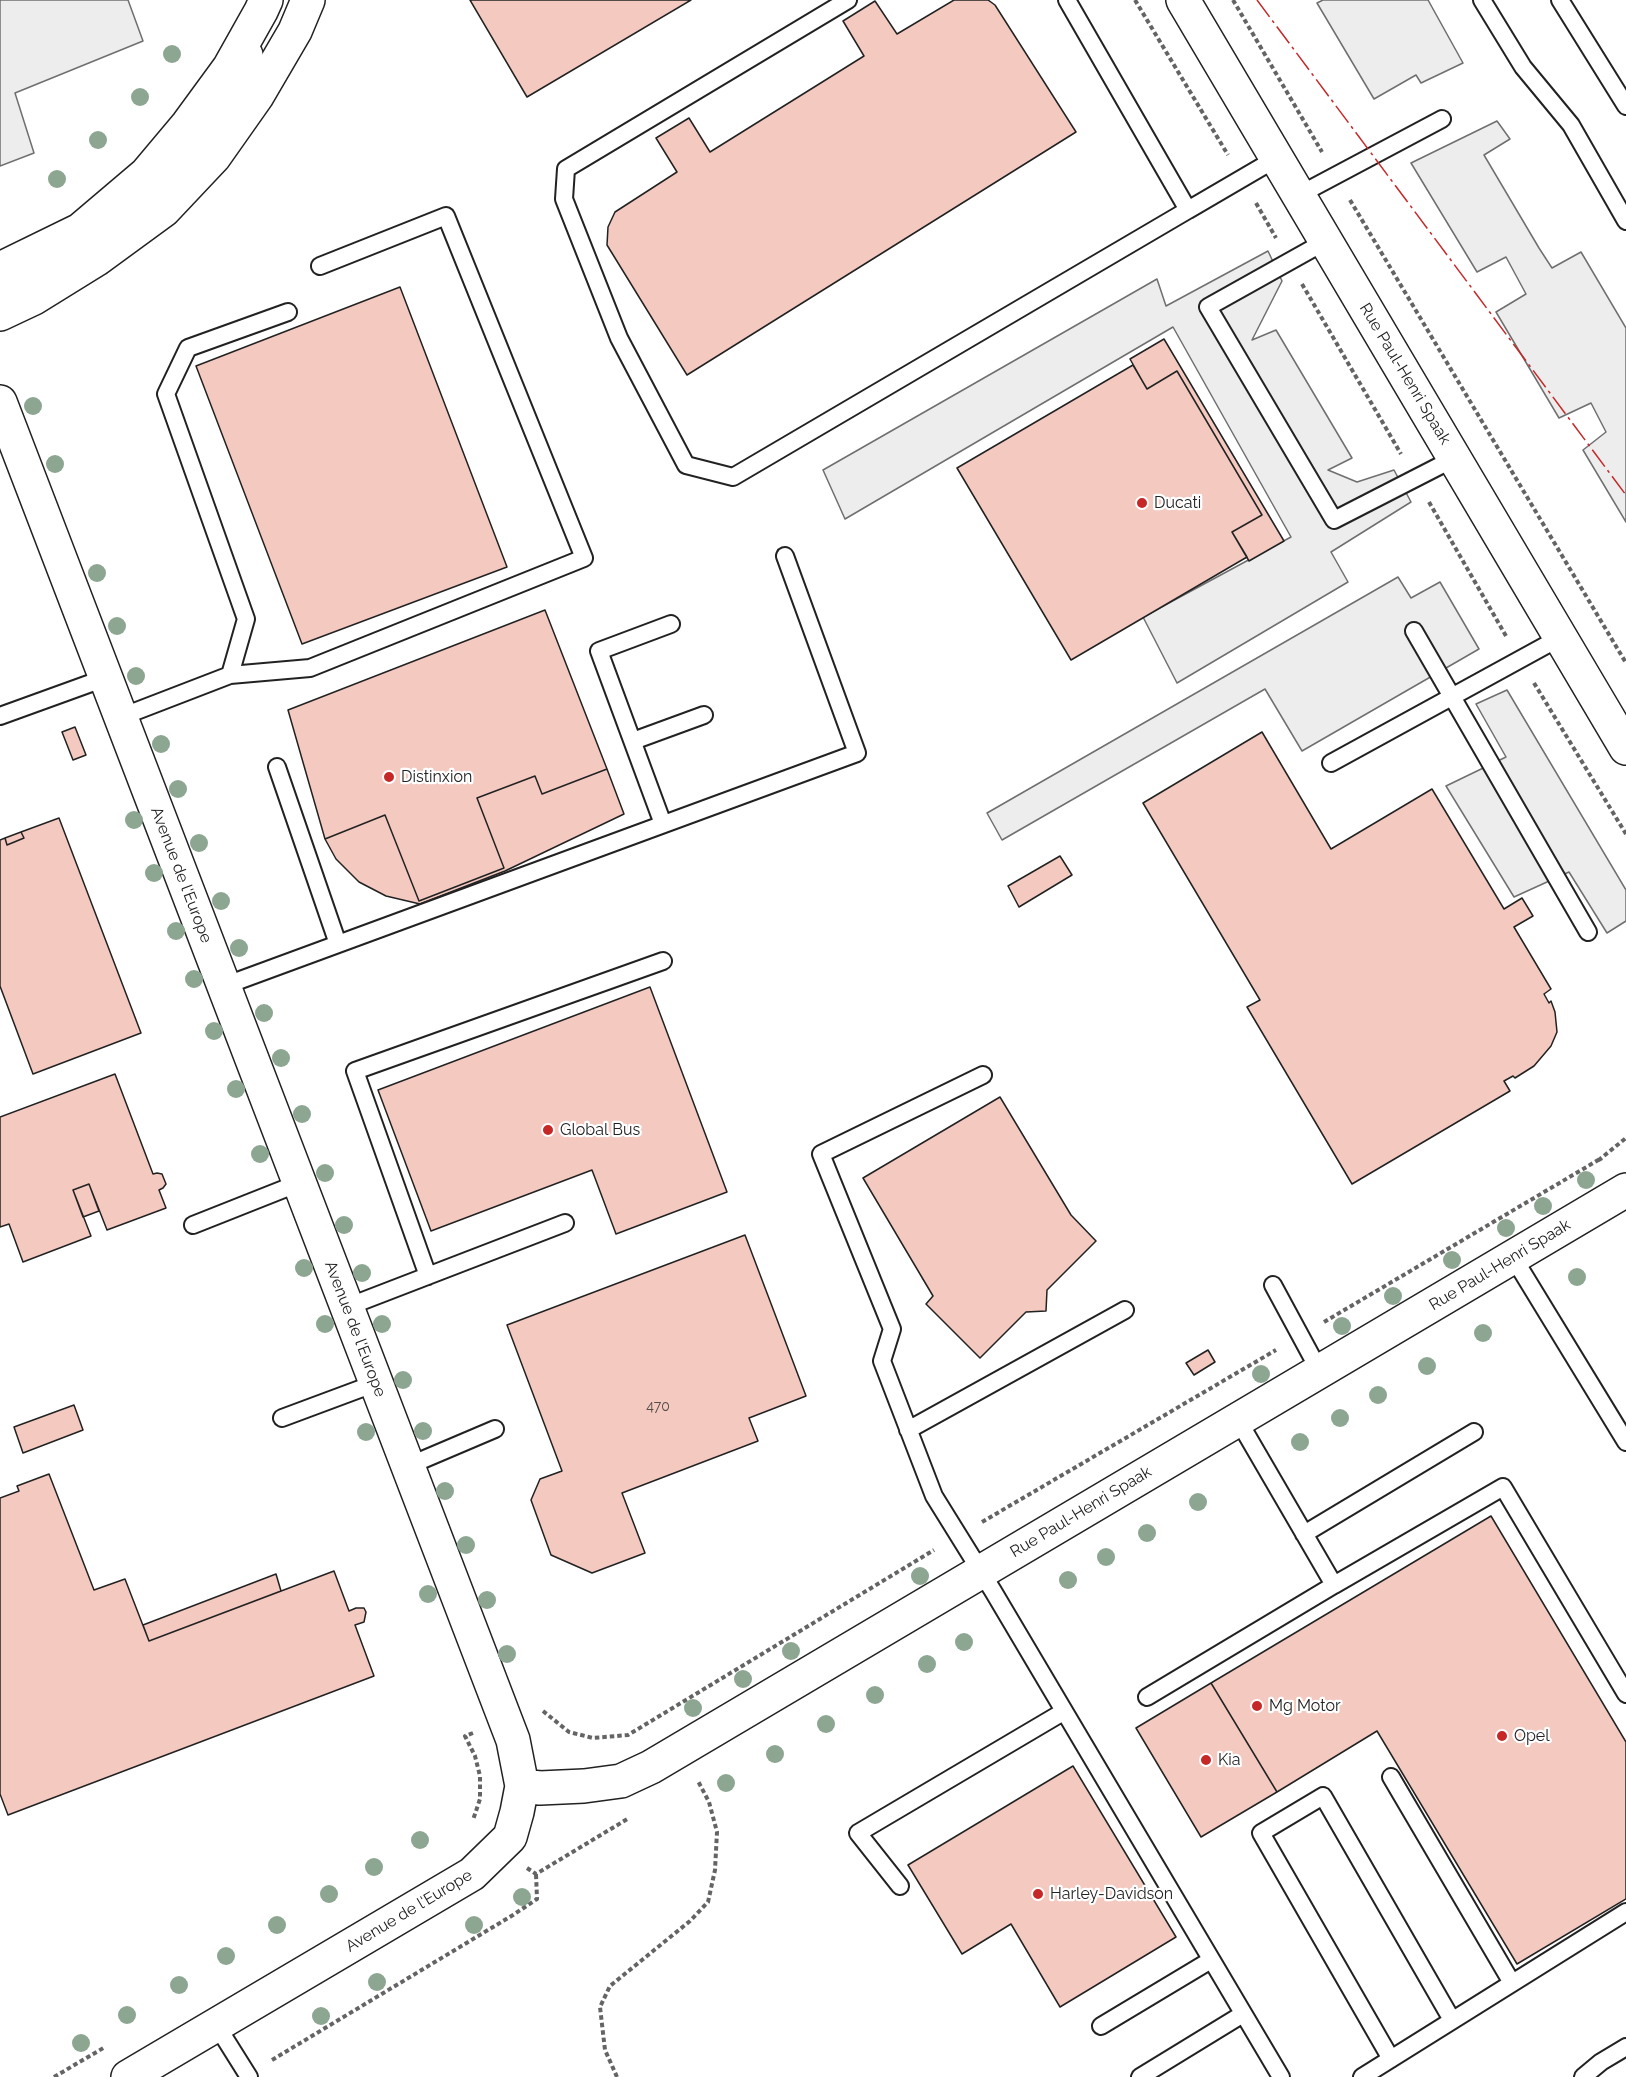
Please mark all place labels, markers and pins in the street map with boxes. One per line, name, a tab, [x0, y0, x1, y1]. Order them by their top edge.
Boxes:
place label: Ducati	[1154, 493, 1201, 513]
marker: Ducati	[1135, 496, 1149, 510]
place label: Distinxion	[401, 767, 472, 787]
marker: Distinxion	[382, 770, 396, 784]
place label: Global Bus	[560, 1120, 640, 1140]
marker: Global Bus	[541, 1123, 555, 1137]
place label: Mg Motor	[1269, 1696, 1341, 1716]
marker: Mg Motor	[1250, 1699, 1264, 1713]
place label: Opel	[1514, 1726, 1550, 1746]
marker: Opel	[1495, 1729, 1509, 1743]
place label: Kia	[1218, 1750, 1240, 1770]
marker: Kia	[1199, 1753, 1213, 1767]
place label: Harley-Davidson	[1050, 1884, 1173, 1904]
marker: Harley-Davidson	[1031, 1887, 1045, 1901]

